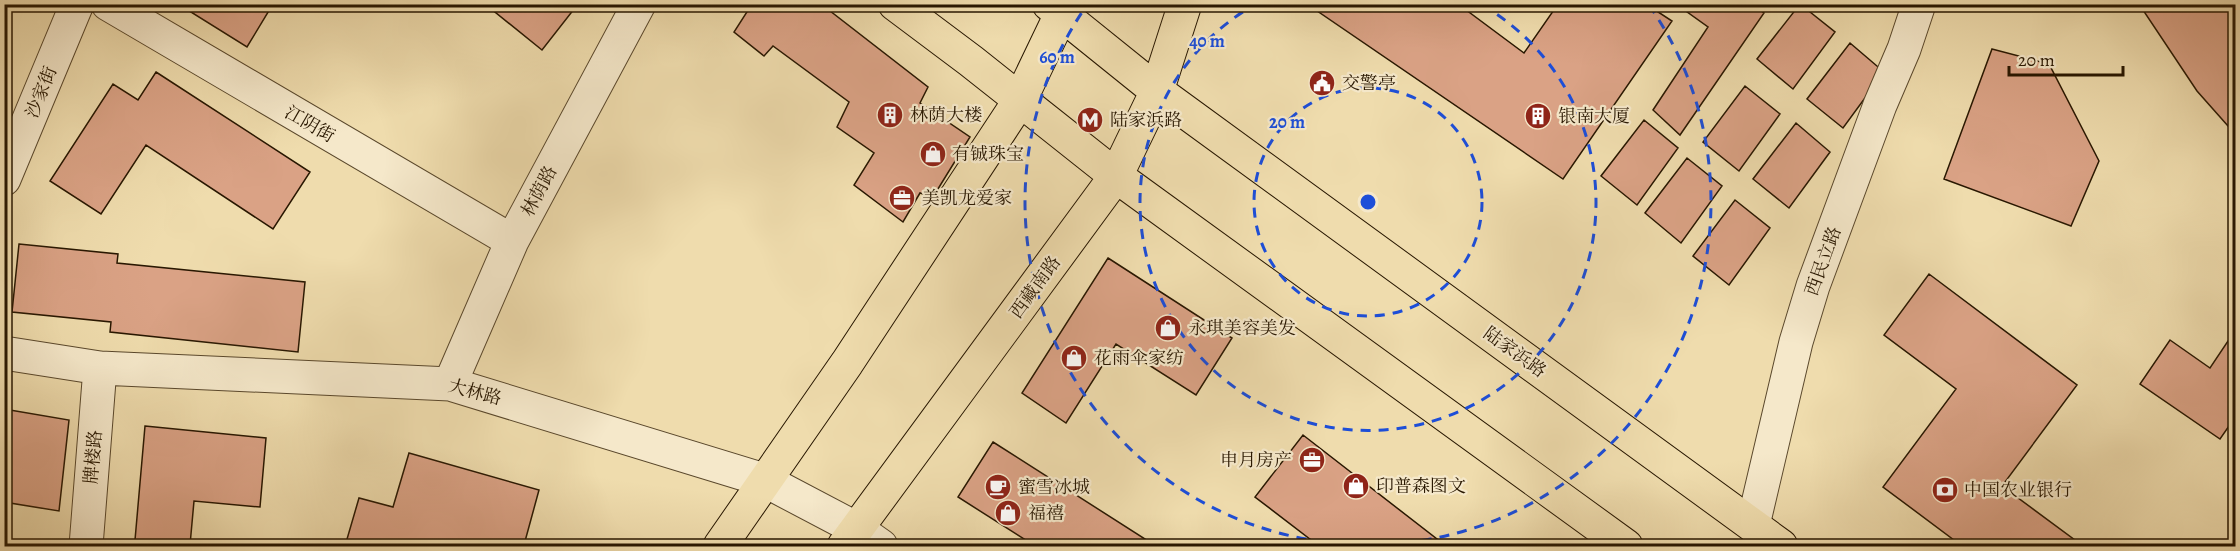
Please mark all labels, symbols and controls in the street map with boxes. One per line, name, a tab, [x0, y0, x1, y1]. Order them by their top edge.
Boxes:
text: 40 m	[1189, 29, 1225, 53]
scale bar	[2009, 39, 2123, 77]
text: 60 m	[1039, 45, 1075, 69]
text: 20 m	[2018, 48, 2055, 72]
street label: 沙家街	[20, 62, 62, 122]
public building icon: 交警亭	[1307, 68, 1337, 98]
place label: 交警亭	[1342, 71, 1396, 95]
street label: 江阴街	[281, 100, 339, 148]
building icon: 林荫大楼	[875, 100, 905, 130]
building icon: 银南大厦	[1523, 101, 1553, 131]
place label: 林荫大楼	[910, 103, 982, 127]
place label: 银南大厦	[1558, 104, 1630, 128]
metro station icon: 陆家浜路	[1075, 105, 1105, 135]
place label: 陆家浜路	[1110, 108, 1182, 132]
text: 20 m	[1269, 110, 1305, 134]
shop icon: 有铖珠宝	[918, 139, 948, 169]
place label: 有铖珠宝	[952, 142, 1024, 166]
street label: 林荫路	[516, 162, 562, 220]
office icon: 美凯龙爱家	[887, 183, 917, 213]
place label: 美凯龙爱家	[922, 186, 1012, 210]
centre of rings	[1358, 192, 1378, 212]
street label: 西民立路	[1799, 223, 1847, 299]
street label: 西藏南路	[1004, 251, 1066, 323]
shop icon: 永琪美容美发	[1153, 313, 1183, 343]
place label: 永琪美容美发	[1188, 316, 1296, 340]
street label: 陆家浜路	[1479, 321, 1551, 383]
shop icon: 花雨伞家纺	[1059, 343, 1089, 373]
place label: 花雨伞家纺	[1094, 346, 1184, 370]
street label: 大林路	[446, 373, 504, 411]
street label: 牌楼路	[79, 429, 107, 485]
office icon: 申月房产	[1297, 445, 1327, 475]
place label: 申月房产	[1220, 448, 1292, 472]
shop icon: 印普森图文	[1341, 471, 1371, 501]
cafe icon: 蜜雪冰城	[983, 472, 1013, 502]
place label: 印普森图文	[1376, 474, 1466, 498]
place label: 蜜雪冰城	[1018, 475, 1090, 499]
bank icon: 中国农业银行	[1930, 475, 1960, 505]
place label: 中国农业银行	[1964, 478, 2072, 502]
shop icon: 福禧	[993, 498, 1023, 528]
place label: 福禧	[1028, 501, 1064, 525]

